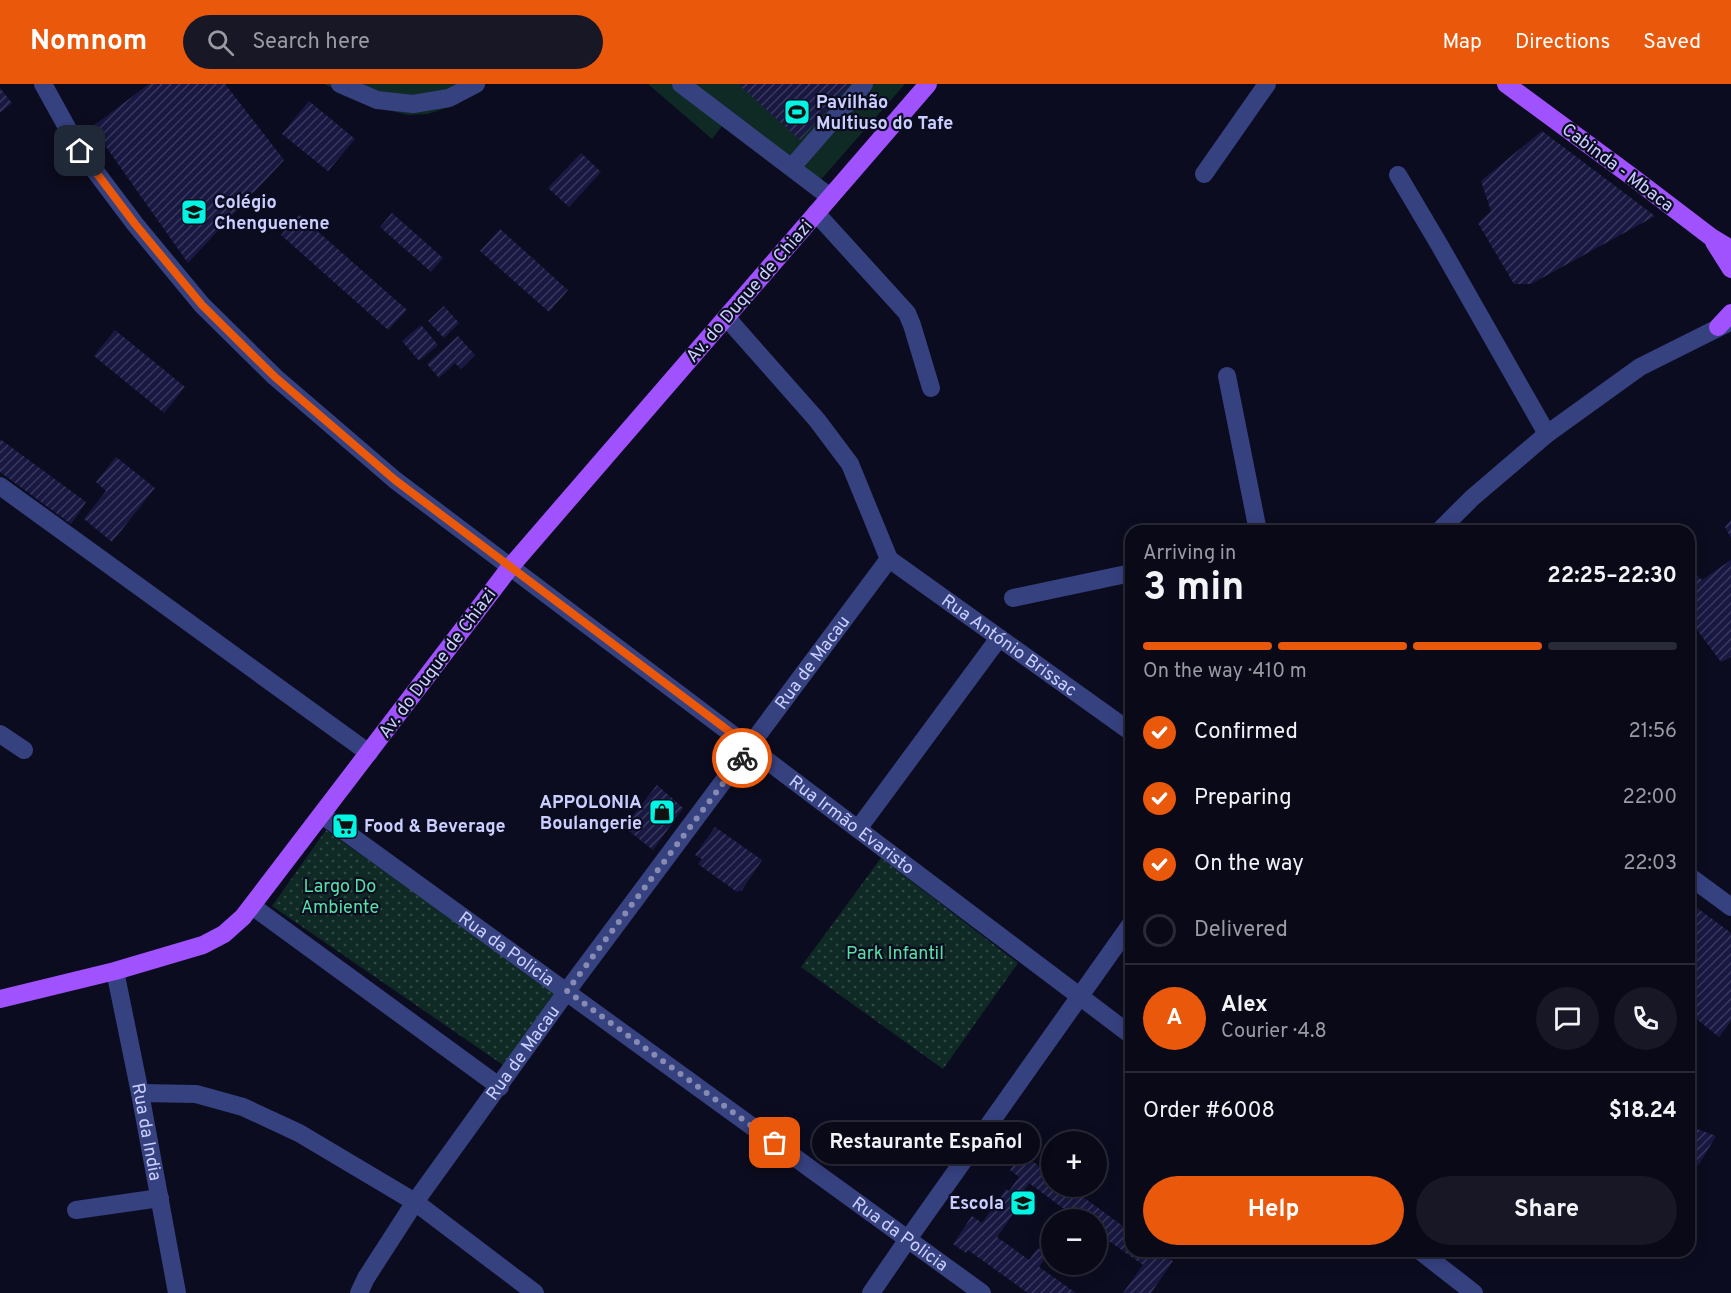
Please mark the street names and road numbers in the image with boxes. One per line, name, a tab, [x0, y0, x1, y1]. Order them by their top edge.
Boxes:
street label: Cabinda - Mbaca	[1557, 119, 1678, 218]
street label: Av. do Duque de Chiazi	[682, 216, 819, 368]
street label: Av. do Duque de Chiazi	[374, 584, 502, 743]
street label: Rua António Brissac	[936, 590, 1081, 703]
street label: Rua de Macau	[771, 611, 856, 715]
street label: Rua Irmão Evaristo	[784, 771, 918, 881]
street label: Rua da Policia	[453, 907, 558, 992]
street label: Rua de Macau	[482, 1001, 566, 1106]
street label: Rua da India	[125, 1081, 166, 1183]
street label: Rua da Policia	[847, 1192, 952, 1278]

